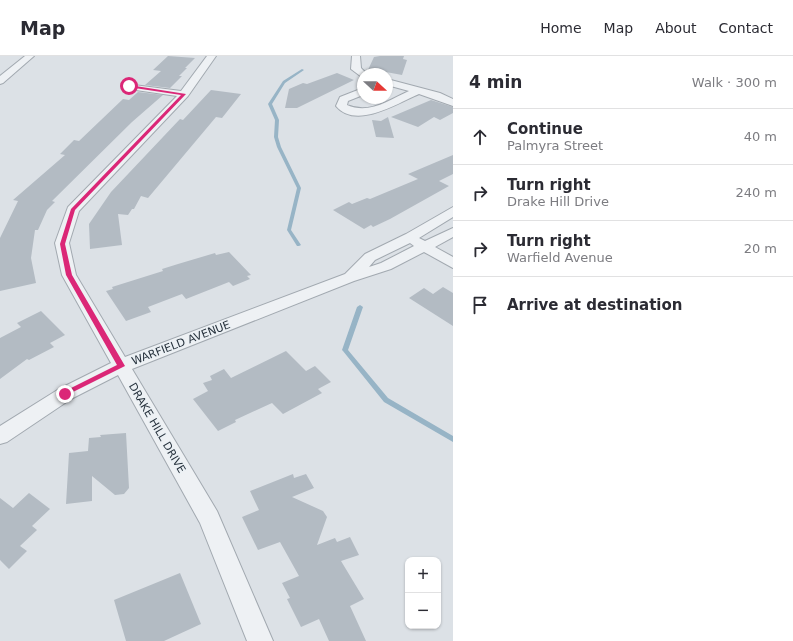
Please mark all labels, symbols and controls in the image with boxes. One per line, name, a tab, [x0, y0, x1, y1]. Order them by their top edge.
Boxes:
text: Map	[20, 17, 65, 39]
text: Home	[540, 20, 582, 36]
text: Map	[604, 20, 633, 36]
text: About	[655, 20, 697, 36]
text: Contact	[719, 20, 773, 36]
north arrow	[357, 68, 393, 104]
text: 4 min	[469, 72, 522, 92]
text: Walk · 300 m	[692, 75, 777, 90]
route start	[120, 77, 138, 95]
text: Continue	[507, 120, 583, 138]
icon: ahead	[469, 126, 491, 148]
text: 40 m	[744, 129, 777, 144]
text: Palmyra Street	[507, 138, 603, 153]
text: Turn right	[507, 176, 591, 194]
icon: right	[469, 182, 491, 204]
text: 240 m	[735, 185, 777, 200]
text: Drake Hill Drive	[507, 194, 609, 209]
text: Turn right	[507, 232, 591, 250]
icon: right	[469, 238, 491, 260]
text: 20 m	[744, 241, 777, 256]
text: Warfield Avenue	[507, 250, 613, 265]
icon: arrive	[469, 294, 491, 316]
text: Arrive at destination	[507, 296, 682, 314]
street label: WARFIELD AVENUE	[130, 318, 232, 368]
street label: DRAKE HILL DRIVE	[126, 381, 188, 475]
route end	[56, 385, 74, 403]
map controls	[405, 557, 441, 629]
button: +	[405, 557, 441, 593]
button: −	[405, 593, 441, 629]

